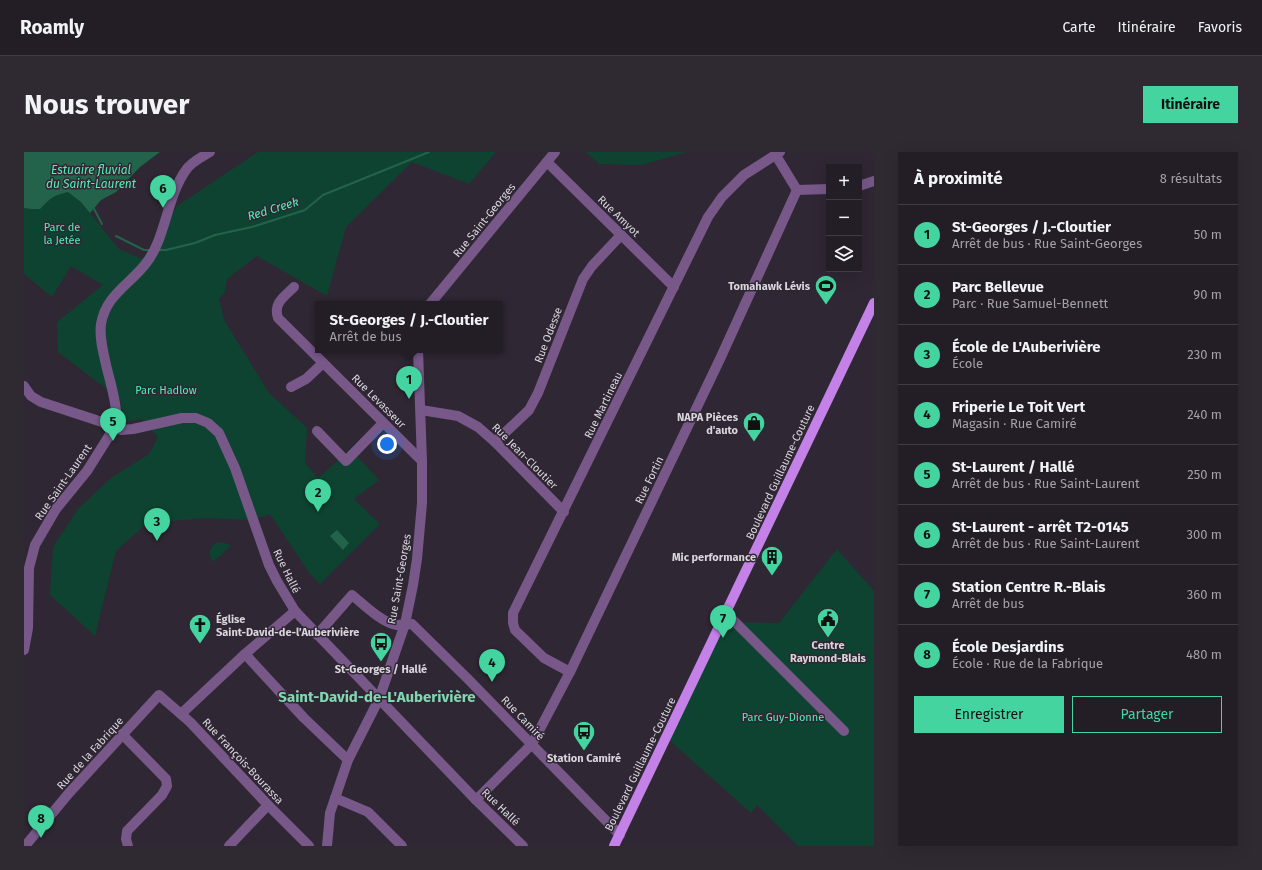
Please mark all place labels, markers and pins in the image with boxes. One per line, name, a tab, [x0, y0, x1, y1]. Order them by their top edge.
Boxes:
pin: 6	[150, 175, 176, 208]
sports icon: Tomahawk Lévis	[813, 273, 839, 306]
place label: Tomahawk Lévis	[728, 280, 811, 293]
pin: 1	[396, 366, 422, 399]
pin: 5	[100, 408, 126, 441]
shop icon: NAPA Pièces d'auto	[741, 410, 767, 443]
place label: NAPA Pièces d'auto	[677, 411, 739, 437]
pin: 2	[305, 479, 331, 512]
pin: 3	[144, 508, 170, 541]
building icon: Mic performance	[759, 544, 785, 577]
place label: Mic performance	[672, 551, 756, 564]
pin: 7	[710, 605, 736, 638]
public building icon: Centre Raymond-Blais	[815, 606, 841, 639]
church icon: Église Saint-David-de-l’Auberivière	[187, 612, 213, 645]
place label: Église Saint-David-de-l’Auberivière	[216, 612, 359, 639]
bus stop icon: St-Georges / Hallé	[368, 630, 394, 663]
place label: Centre Raymond-Blais	[790, 639, 867, 665]
pin: 4	[479, 649, 505, 682]
place label: St-Georges / Hallé	[335, 663, 427, 676]
bus stop icon: Station Camiré	[571, 719, 597, 752]
place label: Station Camiré	[547, 752, 621, 765]
pin: 8	[28, 805, 54, 838]

